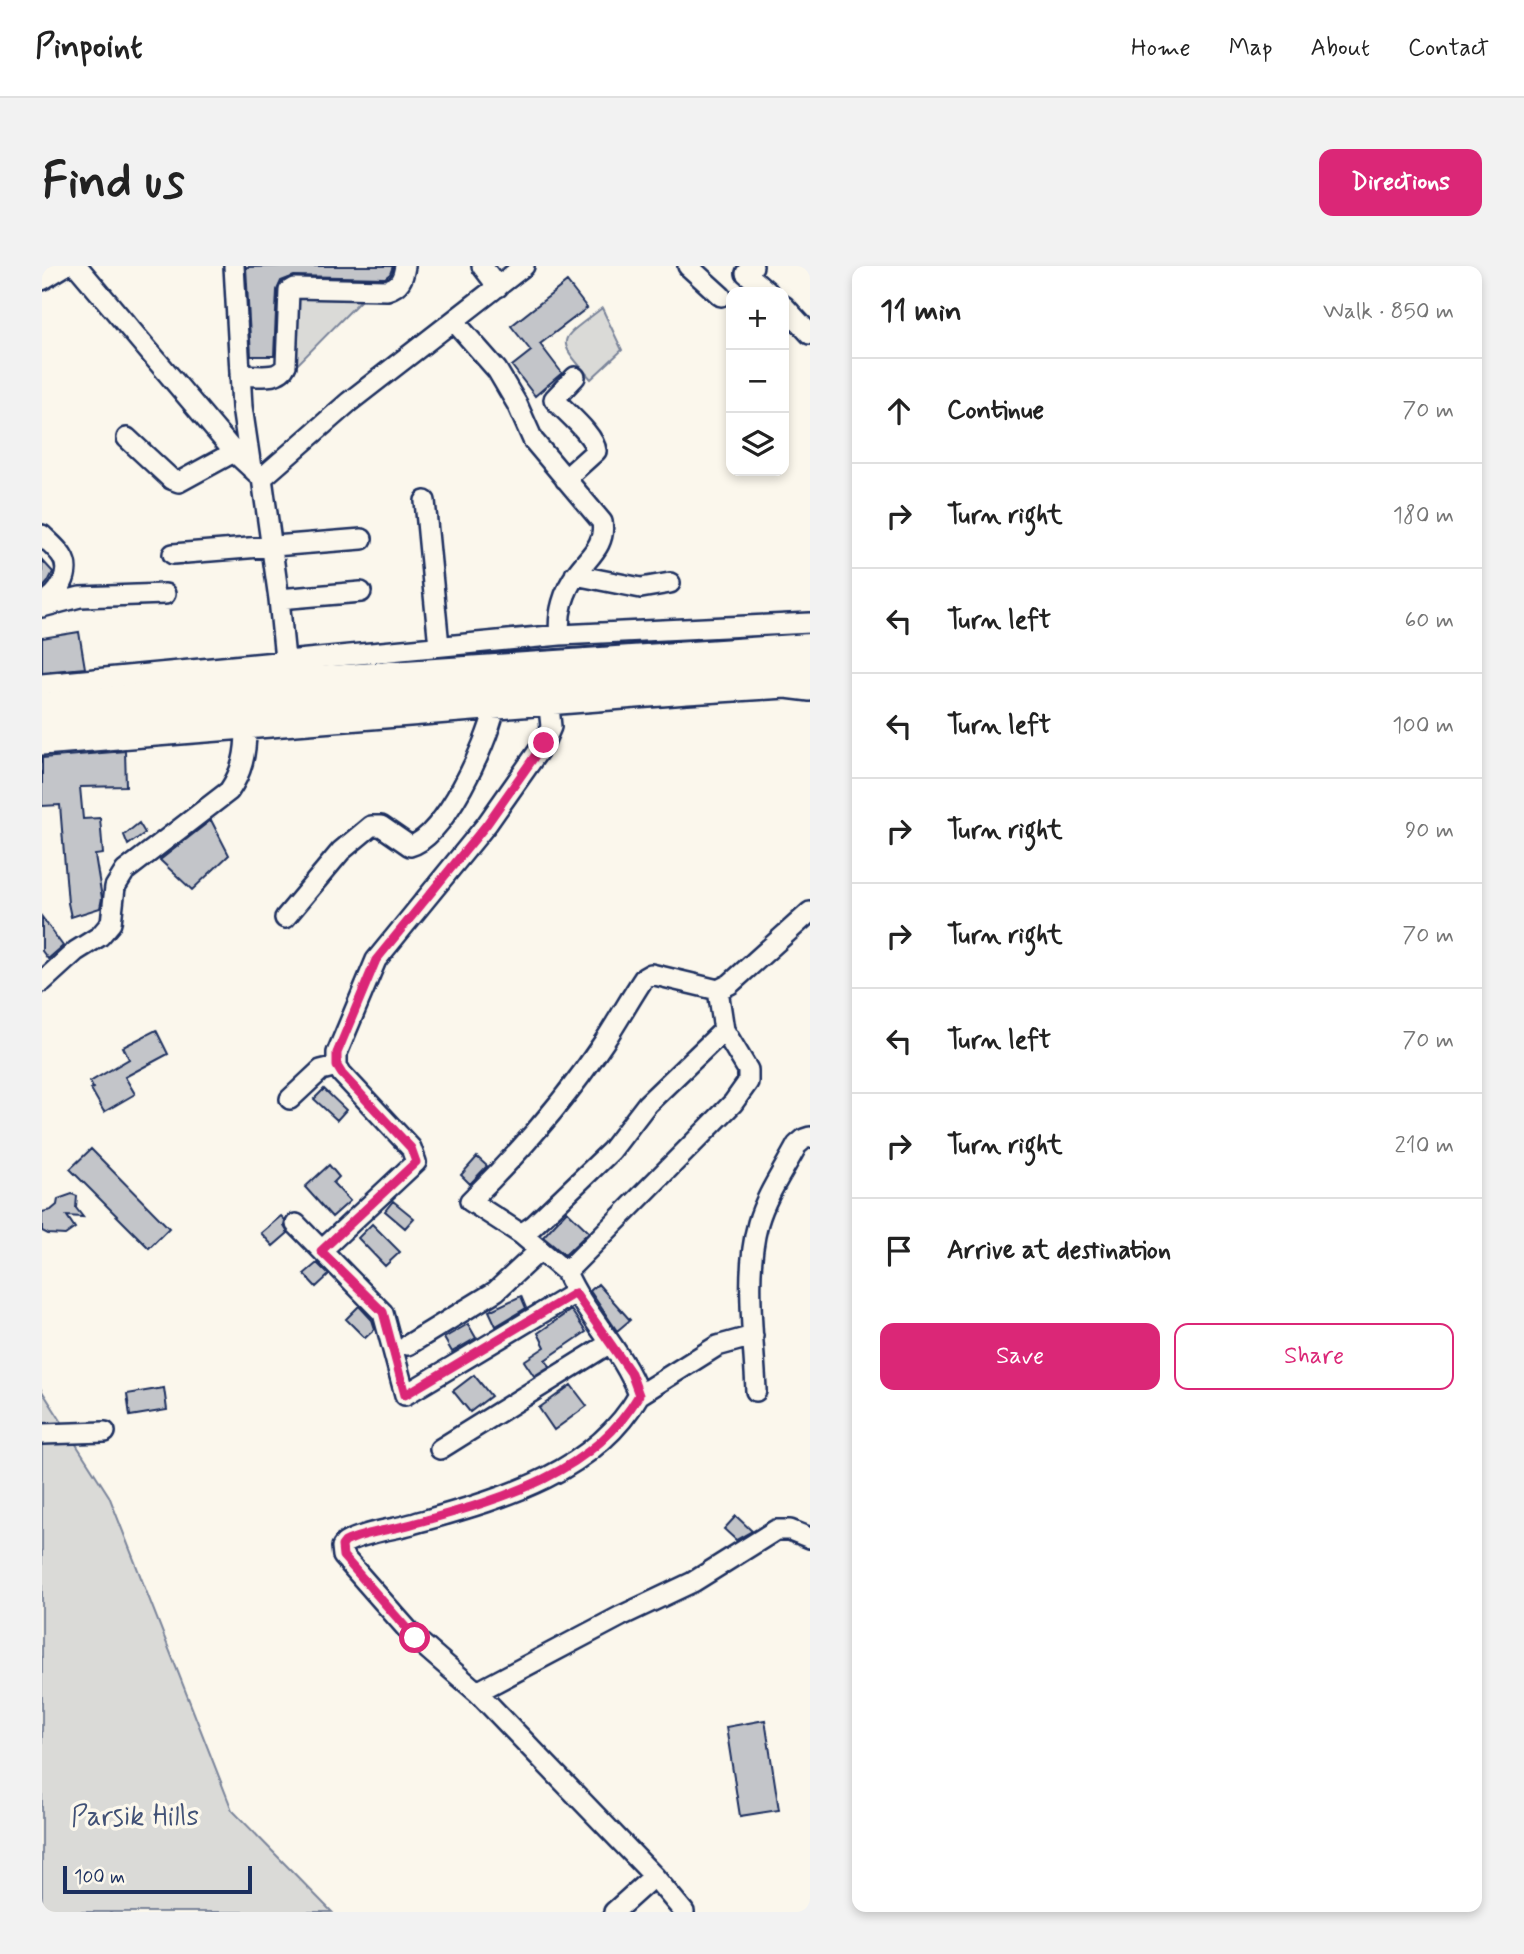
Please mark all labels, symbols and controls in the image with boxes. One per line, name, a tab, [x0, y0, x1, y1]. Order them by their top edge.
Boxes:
text: Pinpoint	[35, 26, 143, 70]
text: Home	[1131, 33, 1191, 64]
text: Map	[1229, 33, 1273, 64]
text: About	[1311, 33, 1370, 64]
text: Contact	[1408, 33, 1489, 64]
button: Directions	[1319, 149, 1482, 216]
text: Find us	[42, 150, 185, 215]
map controls	[726, 287, 789, 476]
button: +	[726, 287, 789, 350]
text: 11 min	[880, 292, 962, 331]
text: Walk · 850 m	[1323, 297, 1454, 327]
button: −	[726, 350, 789, 413]
icon: ahead	[880, 392, 918, 430]
text: Continue	[947, 394, 1044, 428]
text: 70 m	[1402, 396, 1454, 426]
button: layers	[726, 413, 789, 476]
icon: right	[880, 497, 918, 535]
text: Turn right	[947, 499, 1063, 533]
text: 180 m	[1393, 501, 1454, 531]
icon: left	[880, 602, 918, 640]
text: Turn left	[947, 604, 1051, 638]
text: 60 m	[1405, 606, 1454, 636]
icon: left	[880, 707, 918, 745]
text: Turn left	[947, 709, 1051, 743]
text: 100 m	[1392, 711, 1454, 741]
route end	[528, 727, 559, 758]
icon: right	[880, 812, 918, 850]
text: Turn right	[947, 814, 1063, 848]
text: 90 m	[1405, 816, 1454, 846]
icon: right	[880, 917, 918, 955]
text: Turn right	[947, 919, 1063, 953]
text: 70 m	[1402, 921, 1454, 951]
icon: left	[880, 1022, 918, 1060]
text: Turn left	[947, 1024, 1051, 1058]
text: 70 m	[1402, 1026, 1454, 1056]
icon: right	[880, 1127, 918, 1165]
text: Turn right	[947, 1129, 1063, 1163]
text: 210 m	[1394, 1131, 1454, 1161]
icon: arrive	[880, 1232, 918, 1270]
text: Arrive at destination	[947, 1234, 1171, 1268]
button: Save	[880, 1323, 1160, 1390]
button: Share	[1174, 1323, 1454, 1390]
route start	[399, 1622, 430, 1653]
park label: Parsik Hills	[71, 1799, 199, 1836]
scale bar	[63, 1863, 252, 1895]
text: 100 m	[74, 1865, 125, 1890]

